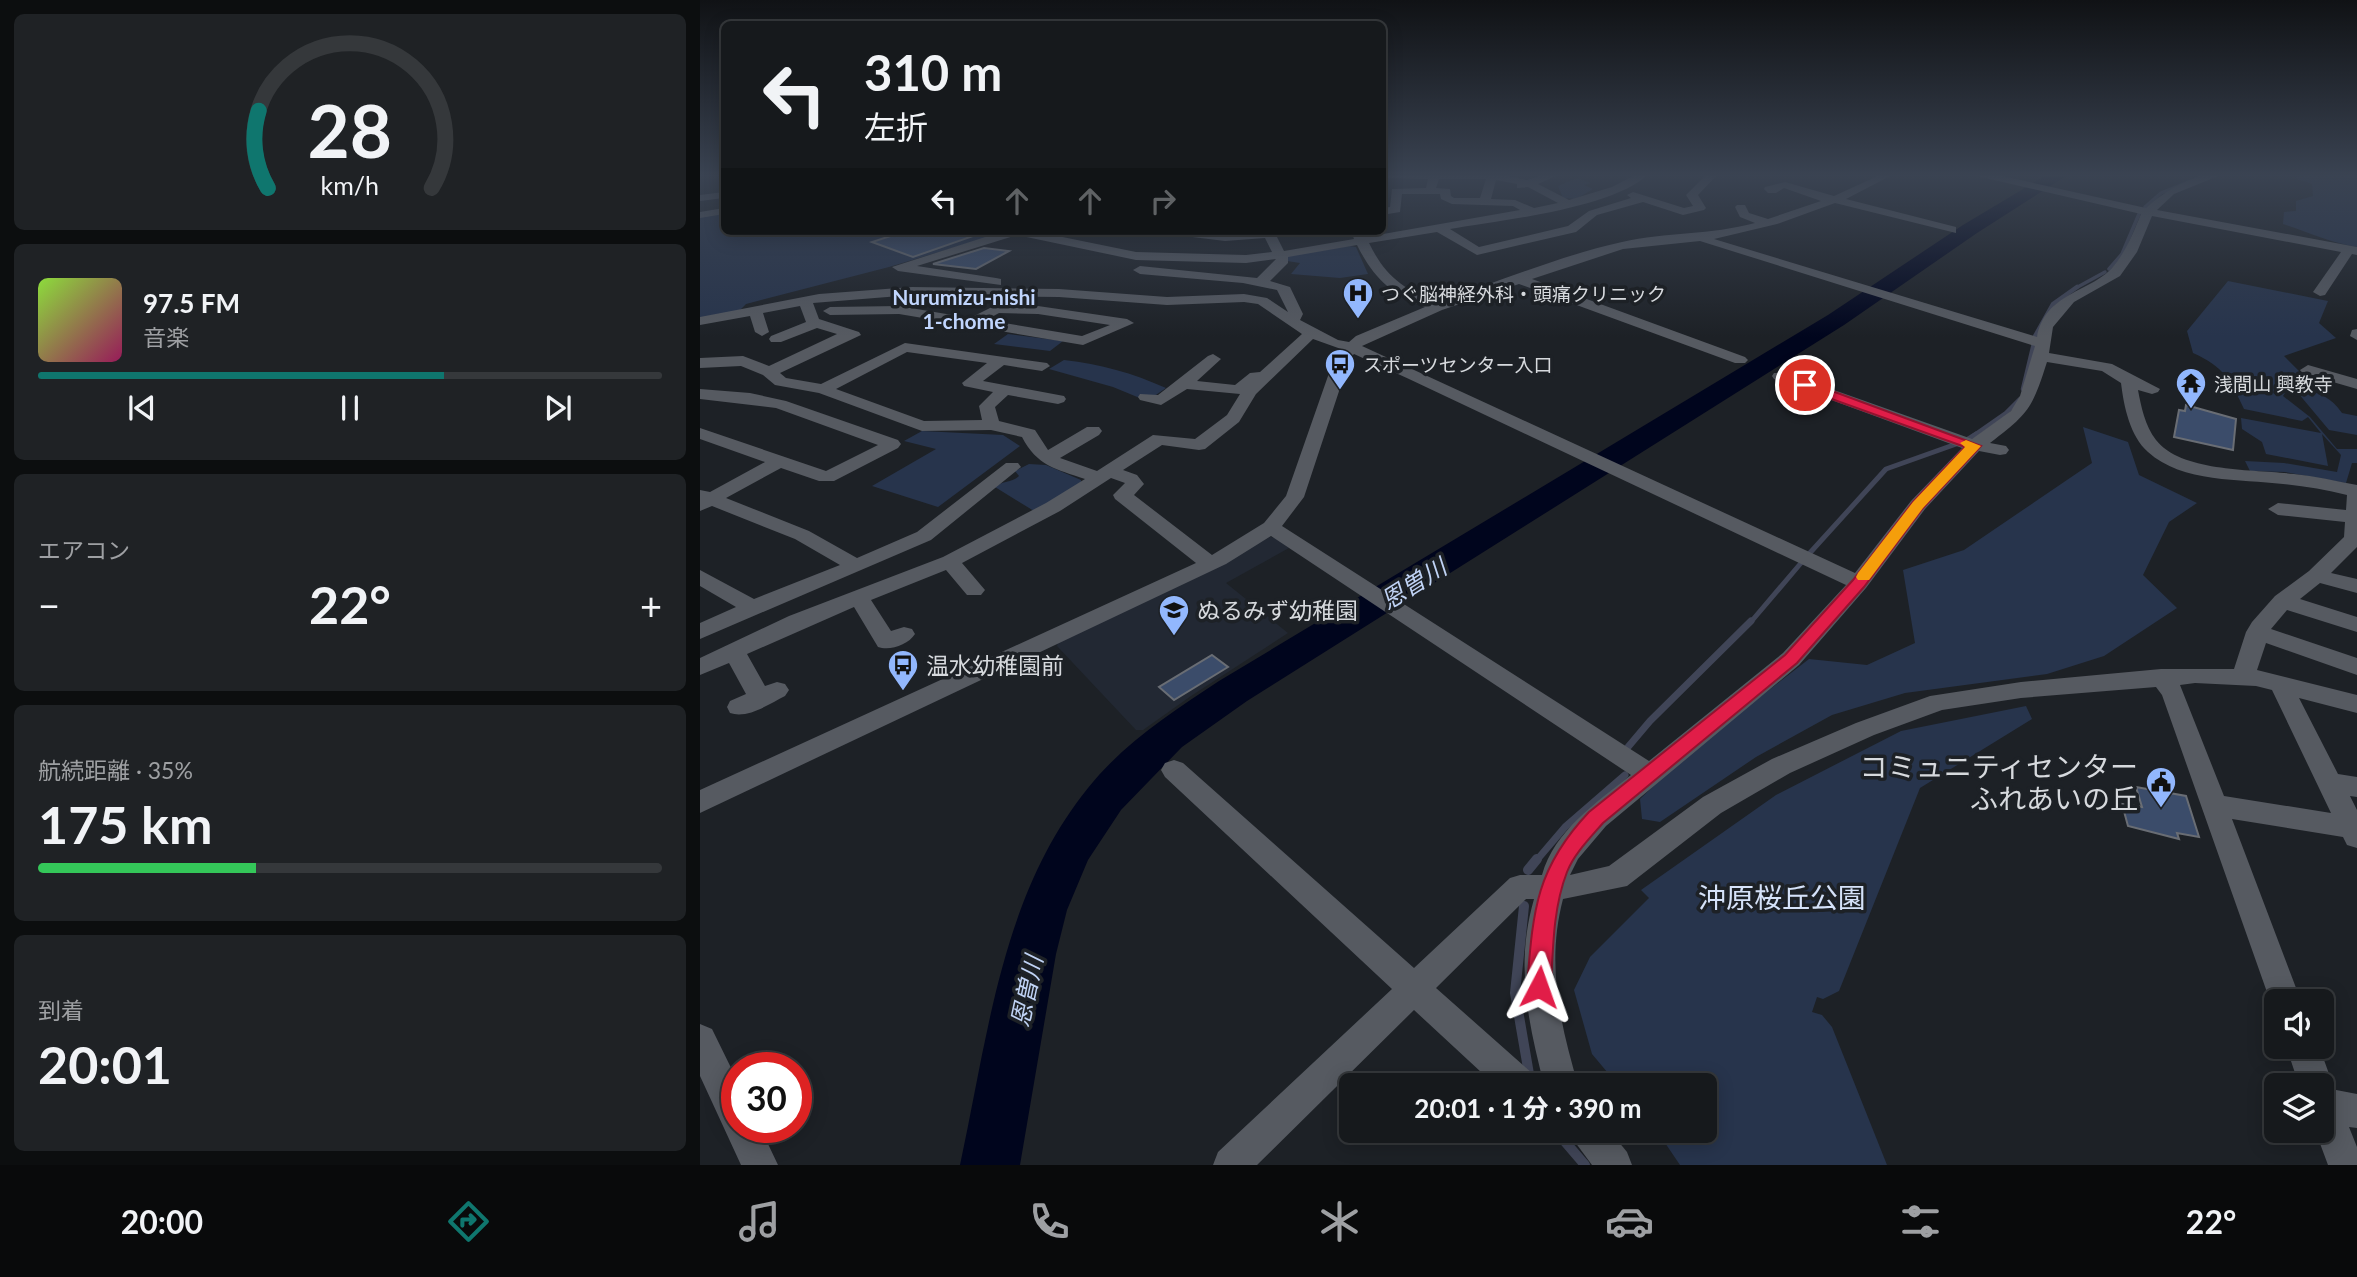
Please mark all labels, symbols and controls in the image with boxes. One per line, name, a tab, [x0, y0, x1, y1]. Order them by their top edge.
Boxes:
text: 310 m	[864, 43, 1002, 101]
icon: left	[749, 49, 840, 140]
text: 28	[308, 86, 392, 174]
text: 左折	[864, 107, 928, 146]
text: km/h	[321, 170, 379, 200]
icon: left	[925, 182, 963, 220]
icon: ahead	[998, 182, 1036, 220]
icon: ahead	[1071, 182, 1109, 220]
icon: right	[1144, 182, 1182, 220]
hospital icon: つぐ脳神経外科・頭痛クリニック	[1341, 276, 1375, 320]
place label: つぐ脳神経外科・頭痛クリニック	[1381, 282, 1666, 305]
district label: Nurumizu-nishi 1-chome	[892, 284, 1036, 333]
text: 97.5 FM	[143, 287, 240, 319]
text: 音楽	[143, 323, 189, 351]
bus stop icon: スポーツセンター入口	[1323, 347, 1357, 391]
place label: スポーツセンター入口	[1363, 353, 1553, 376]
pin	[1775, 355, 1835, 415]
icon: arrive	[1786, 366, 1824, 404]
temple icon: 浅間山 興教寺	[2174, 366, 2208, 410]
place label: 浅間山 興教寺	[2214, 372, 2333, 395]
icon: previous	[123, 389, 161, 427]
icon: pause	[331, 389, 369, 427]
icon: next	[539, 389, 577, 427]
text: エアコン	[38, 536, 130, 564]
water label: 恩曽川	[1375, 550, 1454, 614]
text: 22°	[309, 573, 391, 635]
text: −	[38, 582, 60, 628]
text: +	[640, 582, 662, 628]
school or university icon: ぬるみず幼稚園	[1157, 593, 1191, 637]
place label: ぬるみず幼稚園	[1197, 596, 1358, 624]
bus stop icon: 温水幼稚園前	[886, 648, 920, 692]
place label: 温水幼稚園前	[926, 651, 1064, 679]
place label: コミュニティセンター ふれあいの丘	[1860, 749, 2138, 815]
text: 航続距離 · 35%	[38, 756, 193, 784]
public building icon: コミュニティセンター ふれあいの丘	[2144, 765, 2178, 809]
text: 175 km	[38, 793, 212, 855]
park label: 沖原桜丘公園	[1698, 880, 1866, 914]
water label: 恩曽川	[1004, 950, 1048, 1029]
position arrow	[1502, 950, 1576, 1024]
map controls	[2264, 989, 2334, 1143]
button: sound	[2264, 989, 2334, 1059]
text: 到着	[38, 996, 84, 1024]
text: 20:01	[38, 1033, 172, 1095]
speed limit sign: 30	[721, 1052, 812, 1143]
button: layers	[2264, 1073, 2334, 1143]
text: 20:01 · 1 分 · 390 m	[1414, 1092, 1642, 1124]
icon: directions	[444, 1197, 493, 1246]
icon: music	[735, 1197, 784, 1246]
icon: phone	[1025, 1197, 1074, 1246]
icon: climate	[1315, 1197, 1364, 1246]
icon: car	[1605, 1197, 1654, 1246]
icon: filters	[1896, 1197, 1945, 1246]
text: 20:00	[121, 1202, 203, 1241]
text: 22°	[2186, 1202, 2236, 1241]

